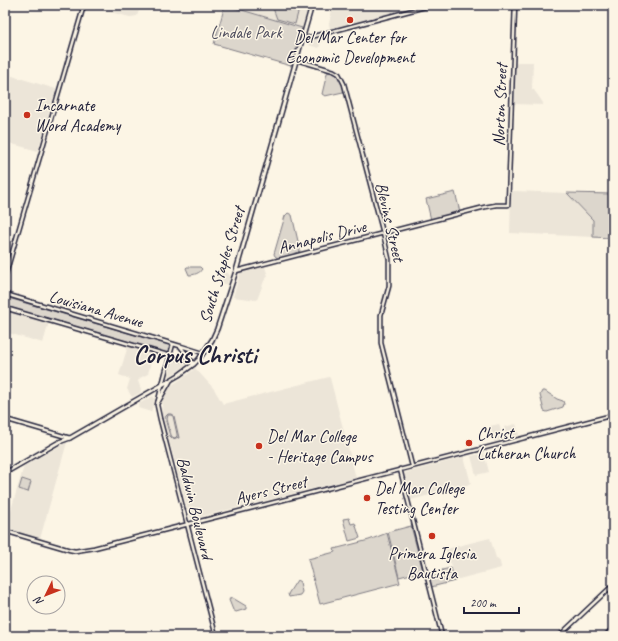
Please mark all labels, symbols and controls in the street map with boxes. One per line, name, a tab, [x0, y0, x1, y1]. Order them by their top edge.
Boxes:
marker: Del Mar Center for Economic Development	[345, 15, 355, 25]
park label: Lindale Park	[210, 22, 283, 43]
place label: Del Mar Center for Economic Development	[286, 27, 417, 68]
street label: Norton Street	[488, 61, 512, 147]
place label: Incarnate Word Academy	[35, 95, 121, 136]
marker: Incarnate Word Academy	[22, 110, 32, 120]
street label: Blevins Street	[371, 180, 410, 266]
street label: South Staples Street	[194, 202, 250, 326]
street label: Annapolis Drive	[276, 216, 370, 258]
street label: Louisiana Avenue	[47, 286, 147, 333]
district label: Corpus Christi	[133, 339, 260, 371]
place label: Christ Lutheran Church	[477, 423, 577, 464]
place label: Del Mar College - Heritage Campus	[267, 426, 374, 467]
marker: Christ Lutheran Church	[464, 438, 474, 448]
marker: Del Mar College - Heritage Campus	[254, 441, 264, 451]
street label: Baldwin Boulevard	[172, 455, 219, 564]
street label: Ayers Street	[233, 470, 311, 509]
place label: Del Mar College Testing Center	[375, 478, 465, 519]
marker: Del Mar College Testing Center	[362, 493, 372, 503]
marker: Primera Iglesia Bautista	[427, 531, 437, 541]
place label: Primera Iglesia Bautista	[388, 543, 478, 584]
north arrow	[26, 575, 66, 615]
scale bar	[464, 589, 519, 615]
text: N	[30, 593, 46, 609]
text: 200 m	[470, 595, 497, 611]

